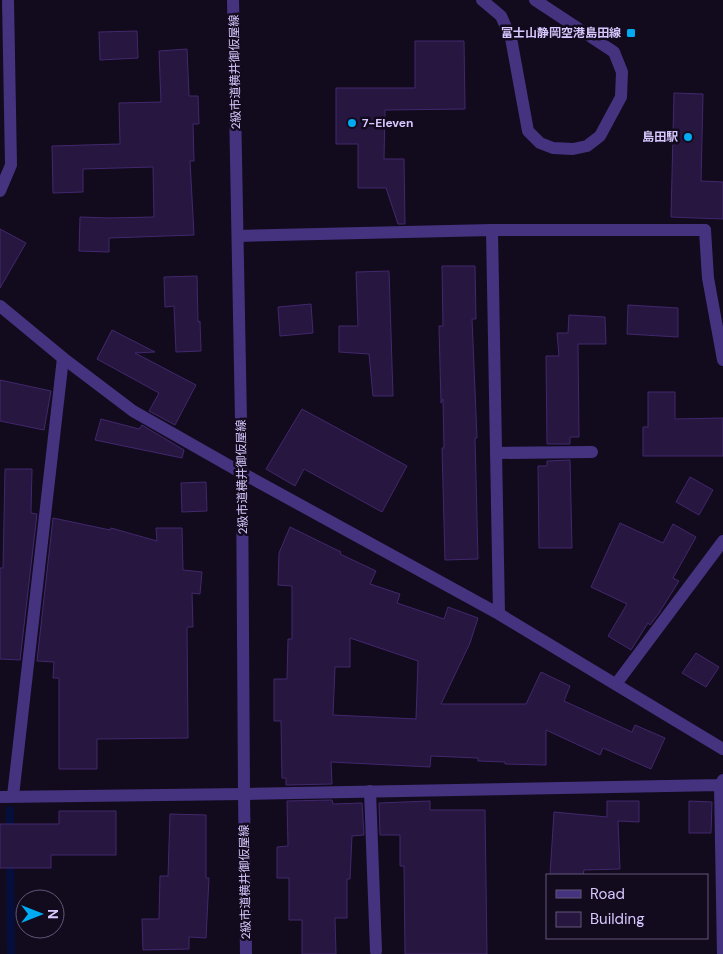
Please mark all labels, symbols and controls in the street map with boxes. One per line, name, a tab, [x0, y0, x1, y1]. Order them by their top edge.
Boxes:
street label: 2級市道横井御仮屋線	[226, 14, 244, 130]
place label: 富士山静岡空港島田線	[501, 25, 621, 41]
marker: 富士山静岡空港島田線	[625, 27, 637, 39]
place label: 7-Eleven	[362, 115, 414, 131]
marker: 7-Eleven	[346, 117, 358, 129]
place label: 島田駅	[642, 129, 678, 145]
marker: 島田駅	[682, 131, 694, 143]
street label: 2級市道横井御仮屋線	[233, 419, 251, 535]
street label: 2級市道横井御仮屋線	[236, 824, 254, 940]
legend	[546, 874, 708, 939]
text: Road	[590, 884, 625, 904]
north arrow	[15, 889, 65, 939]
text: N	[44, 909, 62, 919]
text: Building	[590, 909, 645, 929]

